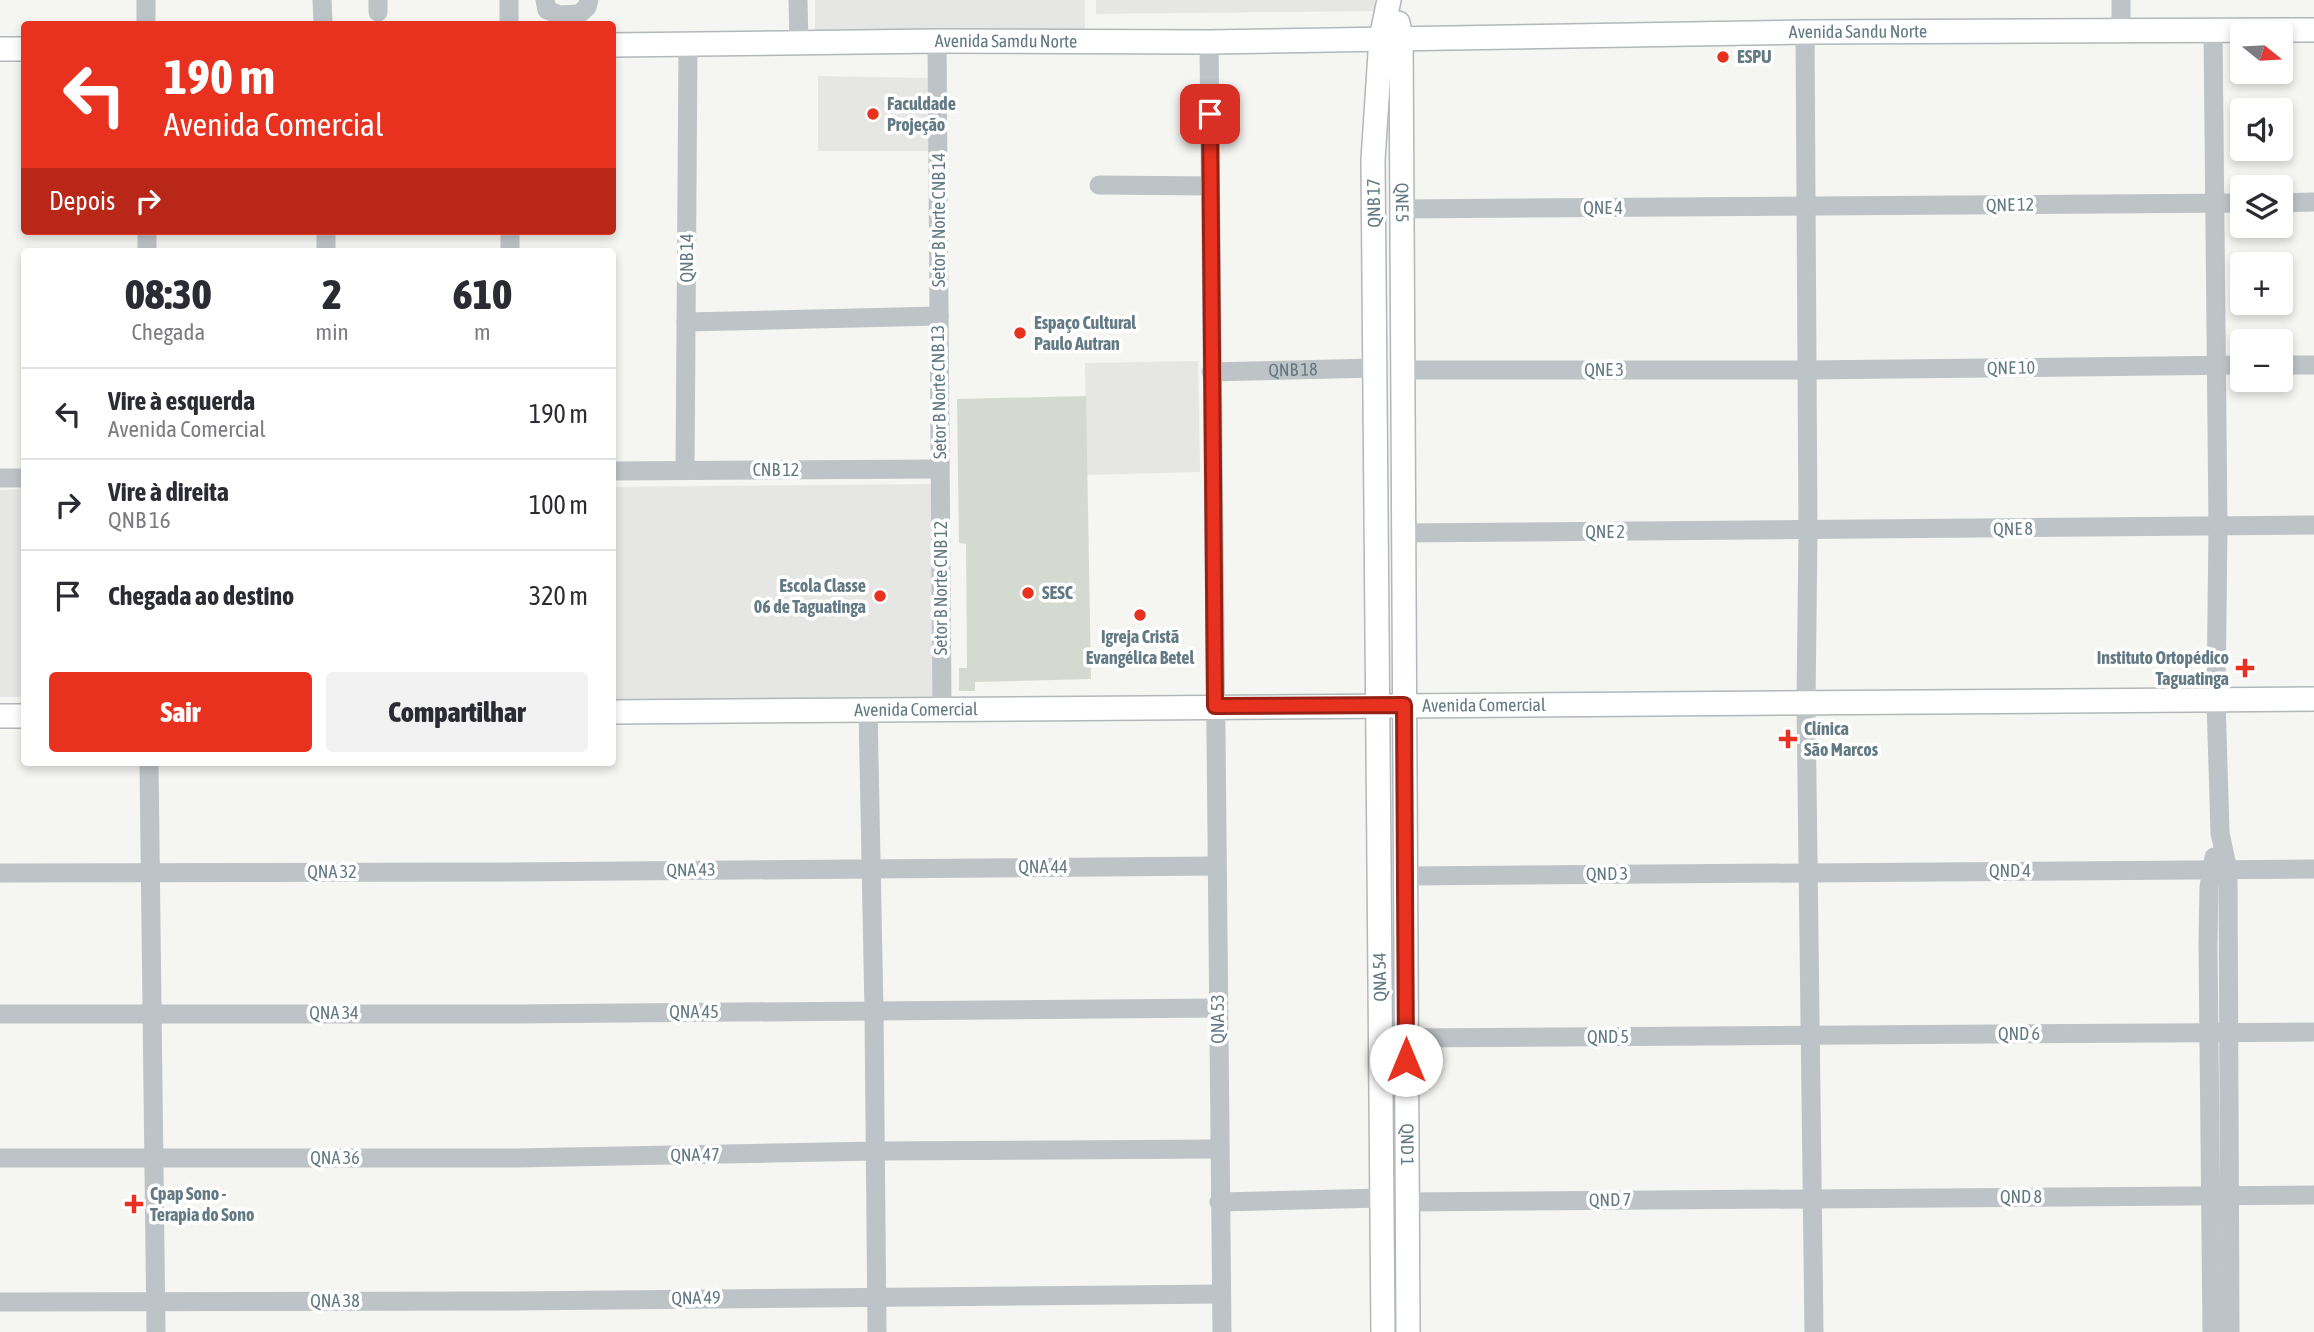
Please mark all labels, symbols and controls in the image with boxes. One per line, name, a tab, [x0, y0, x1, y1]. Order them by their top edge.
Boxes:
street label: Avenida Sandu Norte	[1789, 21, 1927, 42]
north arrow	[2230, 21, 2292, 84]
map controls	[2230, 21, 2293, 392]
street label: Avenida Samdu Norte	[935, 30, 1077, 52]
place label: ESPU	[1737, 46, 1772, 67]
text: 190 m	[164, 48, 275, 104]
icon: left	[49, 49, 140, 140]
marker: ESPU	[1715, 49, 1731, 65]
pin	[1180, 84, 1240, 144]
place label: Faculdade Projeção	[887, 93, 956, 135]
icon: arrive	[1191, 95, 1229, 133]
button: sound	[2230, 98, 2293, 161]
text: Avenida Comercial	[164, 106, 383, 143]
marker: Faculdade Projeção	[865, 106, 881, 122]
street label: Setor B Norte CNB 14	[928, 153, 949, 287]
button: layers	[2230, 175, 2293, 238]
street label: QNB 17	[1363, 178, 1384, 228]
icon: right	[129, 182, 167, 220]
street label: QNE 5	[1392, 183, 1413, 223]
text: Depois	[49, 186, 115, 216]
street label: QNE 12	[1986, 194, 2034, 215]
street label: QNE 4	[1583, 197, 1623, 218]
street label: QNB 14	[676, 233, 697, 283]
button: +	[2230, 252, 2293, 315]
text: 08:30	[125, 270, 212, 318]
text: 2	[322, 270, 342, 318]
text: 610	[453, 270, 512, 318]
place label: Espaço Cultural Paulo Autran	[1034, 312, 1136, 354]
text: Chegada	[131, 319, 205, 345]
text: min	[316, 319, 349, 345]
text: m	[474, 319, 491, 345]
street label: Setor B Norte CNB 13	[927, 325, 950, 459]
marker: Espaço Cultural Paulo Autran	[1012, 325, 1028, 341]
button: −	[2230, 329, 2293, 392]
street label: QNE 10	[1987, 357, 2035, 378]
street label: QNB 18	[1268, 358, 1318, 381]
street label: QNE 3	[1584, 359, 1624, 380]
text: Vire à esquerda	[108, 386, 255, 416]
icon: left	[49, 395, 87, 433]
text: 190 m	[529, 399, 588, 429]
text: Avenida Comercial	[108, 416, 266, 442]
street label: CNB 12	[753, 459, 799, 480]
text: Vire à direita	[108, 477, 229, 507]
icon: right	[49, 486, 87, 524]
text: 100 m	[529, 490, 588, 520]
text: QNB 16	[108, 507, 171, 533]
street label: QNE 8	[1993, 518, 2033, 539]
street label: Setor B Norte CNB 12	[930, 521, 951, 655]
street label: QNE 2	[1585, 521, 1625, 542]
place label: Escola Classe 06 de Taguatinga	[754, 575, 866, 617]
icon: arrive	[49, 577, 87, 615]
text: Chegada ao destino	[108, 581, 294, 611]
text: 320 m	[529, 581, 588, 611]
place label: SESC	[1042, 582, 1073, 603]
marker: SESC	[1020, 585, 1036, 601]
marker: Escola Classe 06 de Taguatinga	[872, 588, 888, 604]
marker: Igreja Cristã Evangélica Betel	[1132, 607, 1148, 623]
place label: Igreja Cristã Evangélica Betel	[1086, 626, 1195, 668]
place label: Instituto Ortopédico Taguatinga	[2097, 647, 2229, 689]
marker: Instituto Ortopédico Taguatinga	[2235, 658, 2255, 678]
button: Sair	[49, 672, 312, 752]
button: Compartilhar	[326, 672, 588, 752]
street label: Avenida Comercial	[1422, 694, 1546, 716]
street label: Avenida Comercial	[854, 698, 978, 720]
place label: Clínica São Marcos	[1804, 718, 1879, 760]
marker: Clínica São Marcos	[1778, 729, 1798, 749]
street label: QNA 44	[1018, 856, 1068, 877]
street label: QNA 43	[666, 859, 716, 880]
street label: QND 4	[1989, 860, 2031, 881]
street label: QNA 32	[307, 861, 357, 882]
street label: QND 3	[1586, 863, 1628, 884]
street label: QNA 54	[1369, 952, 1390, 1002]
street label: QNA 53	[1207, 994, 1228, 1044]
street label: QNA 45	[669, 1001, 719, 1022]
street label: QNA 34	[309, 1002, 359, 1023]
position arrow	[1369, 1023, 1443, 1097]
street label: QND 6	[1998, 1023, 2040, 1044]
street label: QND 5	[1587, 1026, 1629, 1047]
street label: QND 1	[1397, 1124, 1418, 1166]
street label: QNA 47	[670, 1144, 720, 1165]
street label: QNA 36	[310, 1147, 360, 1168]
place label: Cpap Sono - Terapia do Sono	[150, 1183, 255, 1225]
street label: QND 8	[2000, 1186, 2042, 1207]
street label: QND 7	[1589, 1189, 1631, 1210]
marker: Cpap Sono - Terapia do Sono	[124, 1194, 144, 1214]
street label: QNA 49	[671, 1287, 721, 1308]
street label: QNA 38	[310, 1290, 360, 1311]

